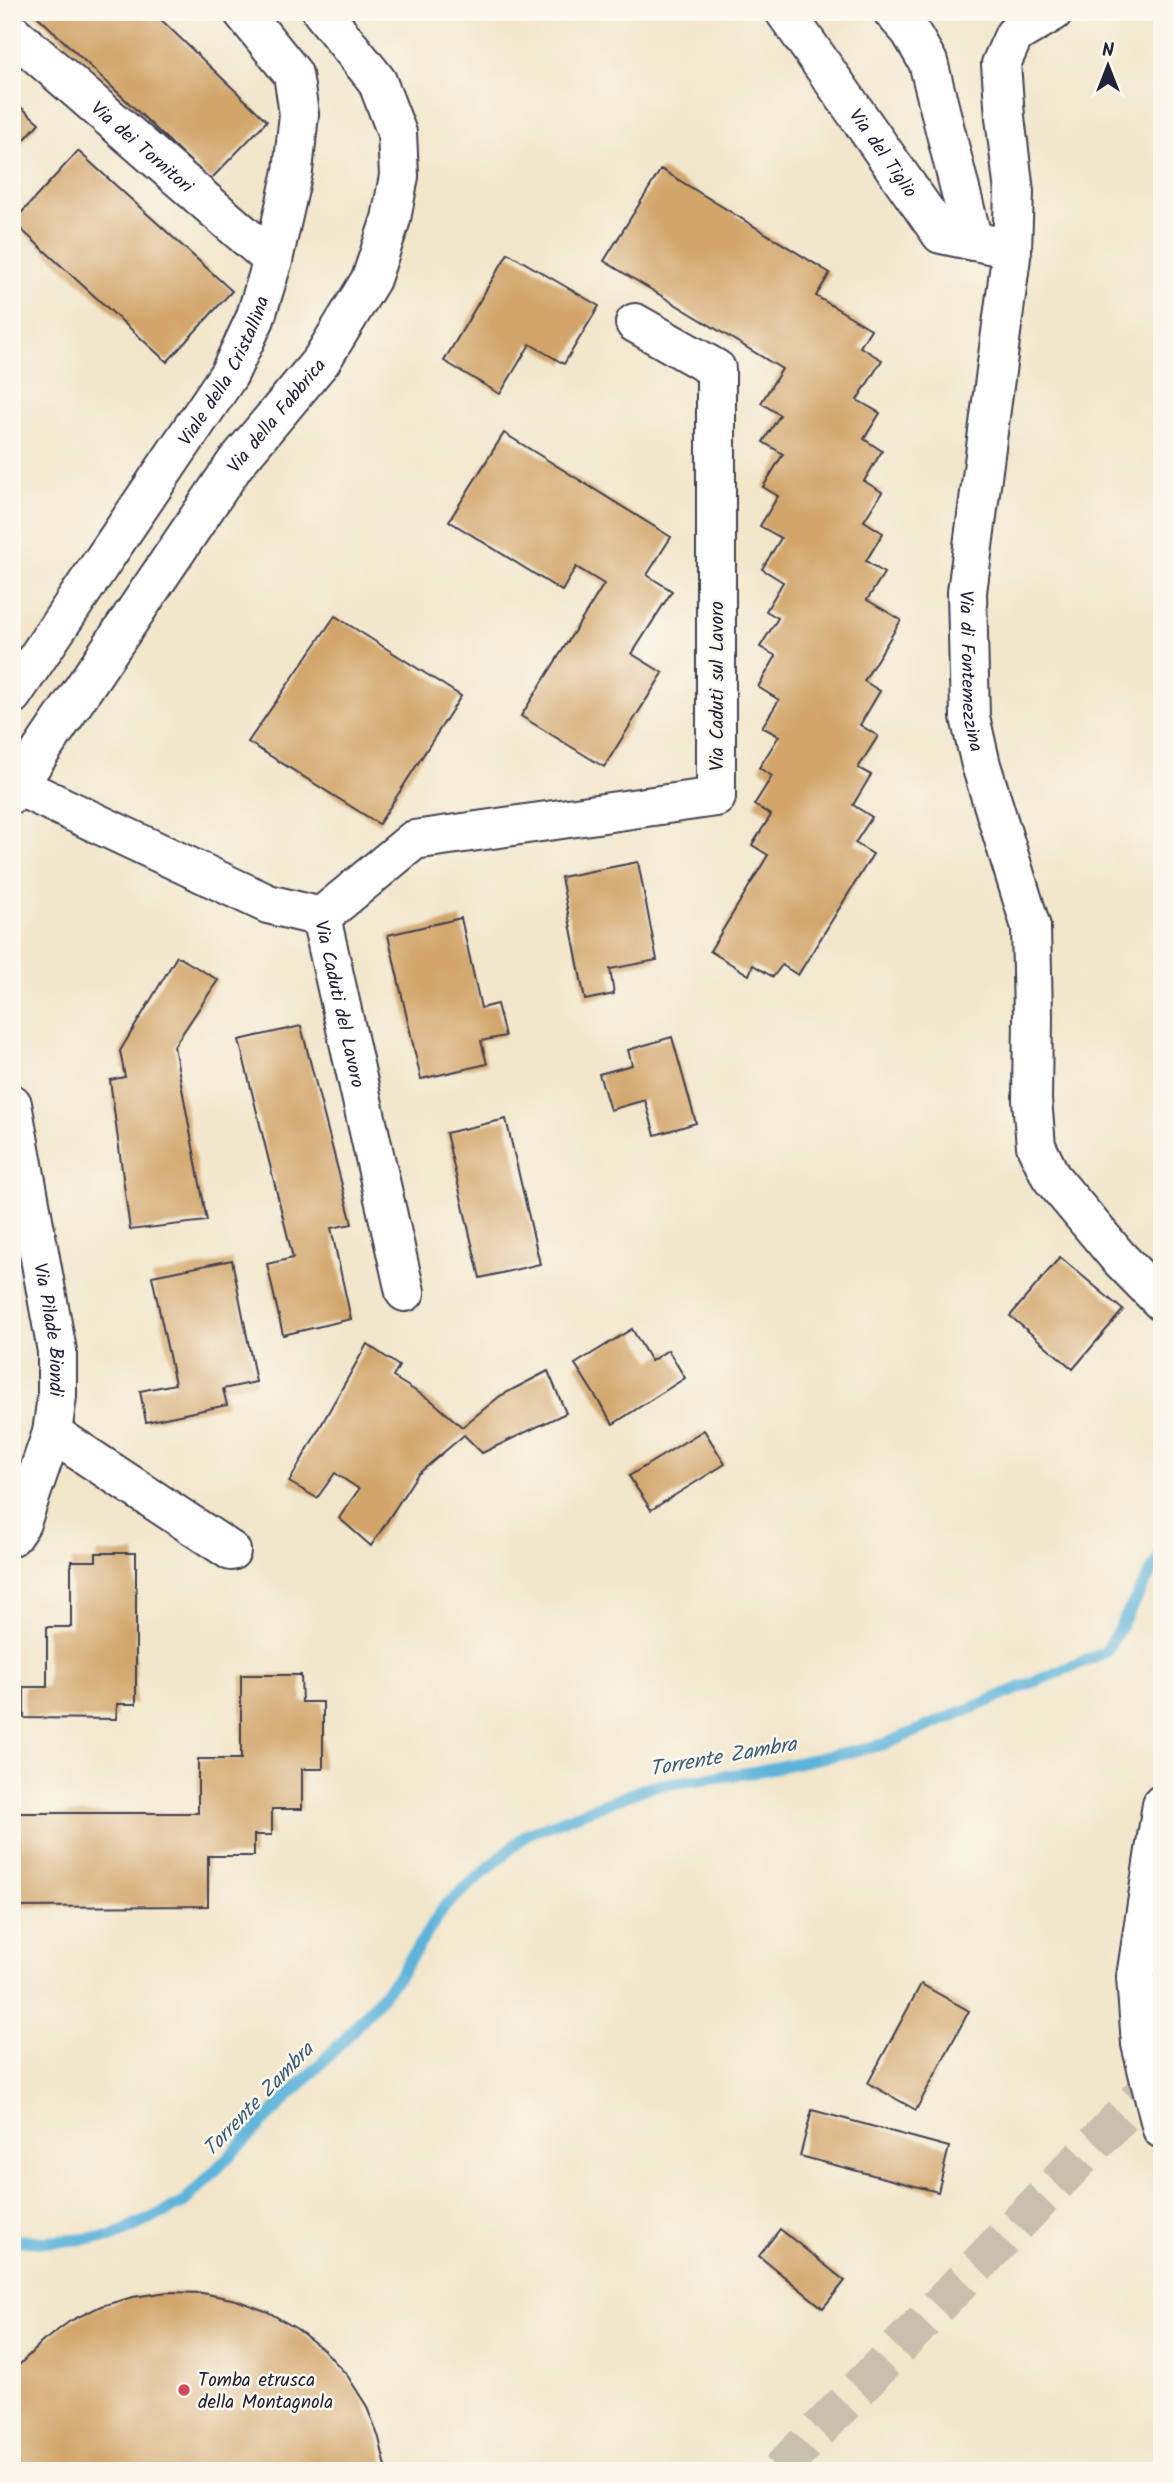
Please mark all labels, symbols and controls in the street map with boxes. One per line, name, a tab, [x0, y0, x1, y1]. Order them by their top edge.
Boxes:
north arrow	[1072, 32, 1142, 102]
text: N	[1102, 36, 1114, 66]
street label: Via dei Tornitori	[83, 95, 200, 202]
street label: Via del Tiglio	[840, 103, 924, 205]
street label: Viale della Cristallina	[172, 293, 278, 453]
street label: Via della Fabbrica	[220, 352, 334, 480]
street label: Via di Fontemezzina	[950, 590, 990, 755]
street label: Via Caduti sul Lavoro	[703, 601, 733, 771]
street label: Via Caduti del Lavoro	[305, 918, 372, 1091]
street label: Via Pilade Biondi	[24, 1261, 70, 1398]
water label: Torrente Zambra	[647, 1728, 800, 1787]
water label: Torrente Zambra	[196, 2034, 323, 2165]
place label: Tomba etrusca della Montagnola	[198, 2366, 333, 2418]
marker: Tomba etrusca della Montagnola	[176, 2382, 192, 2398]

